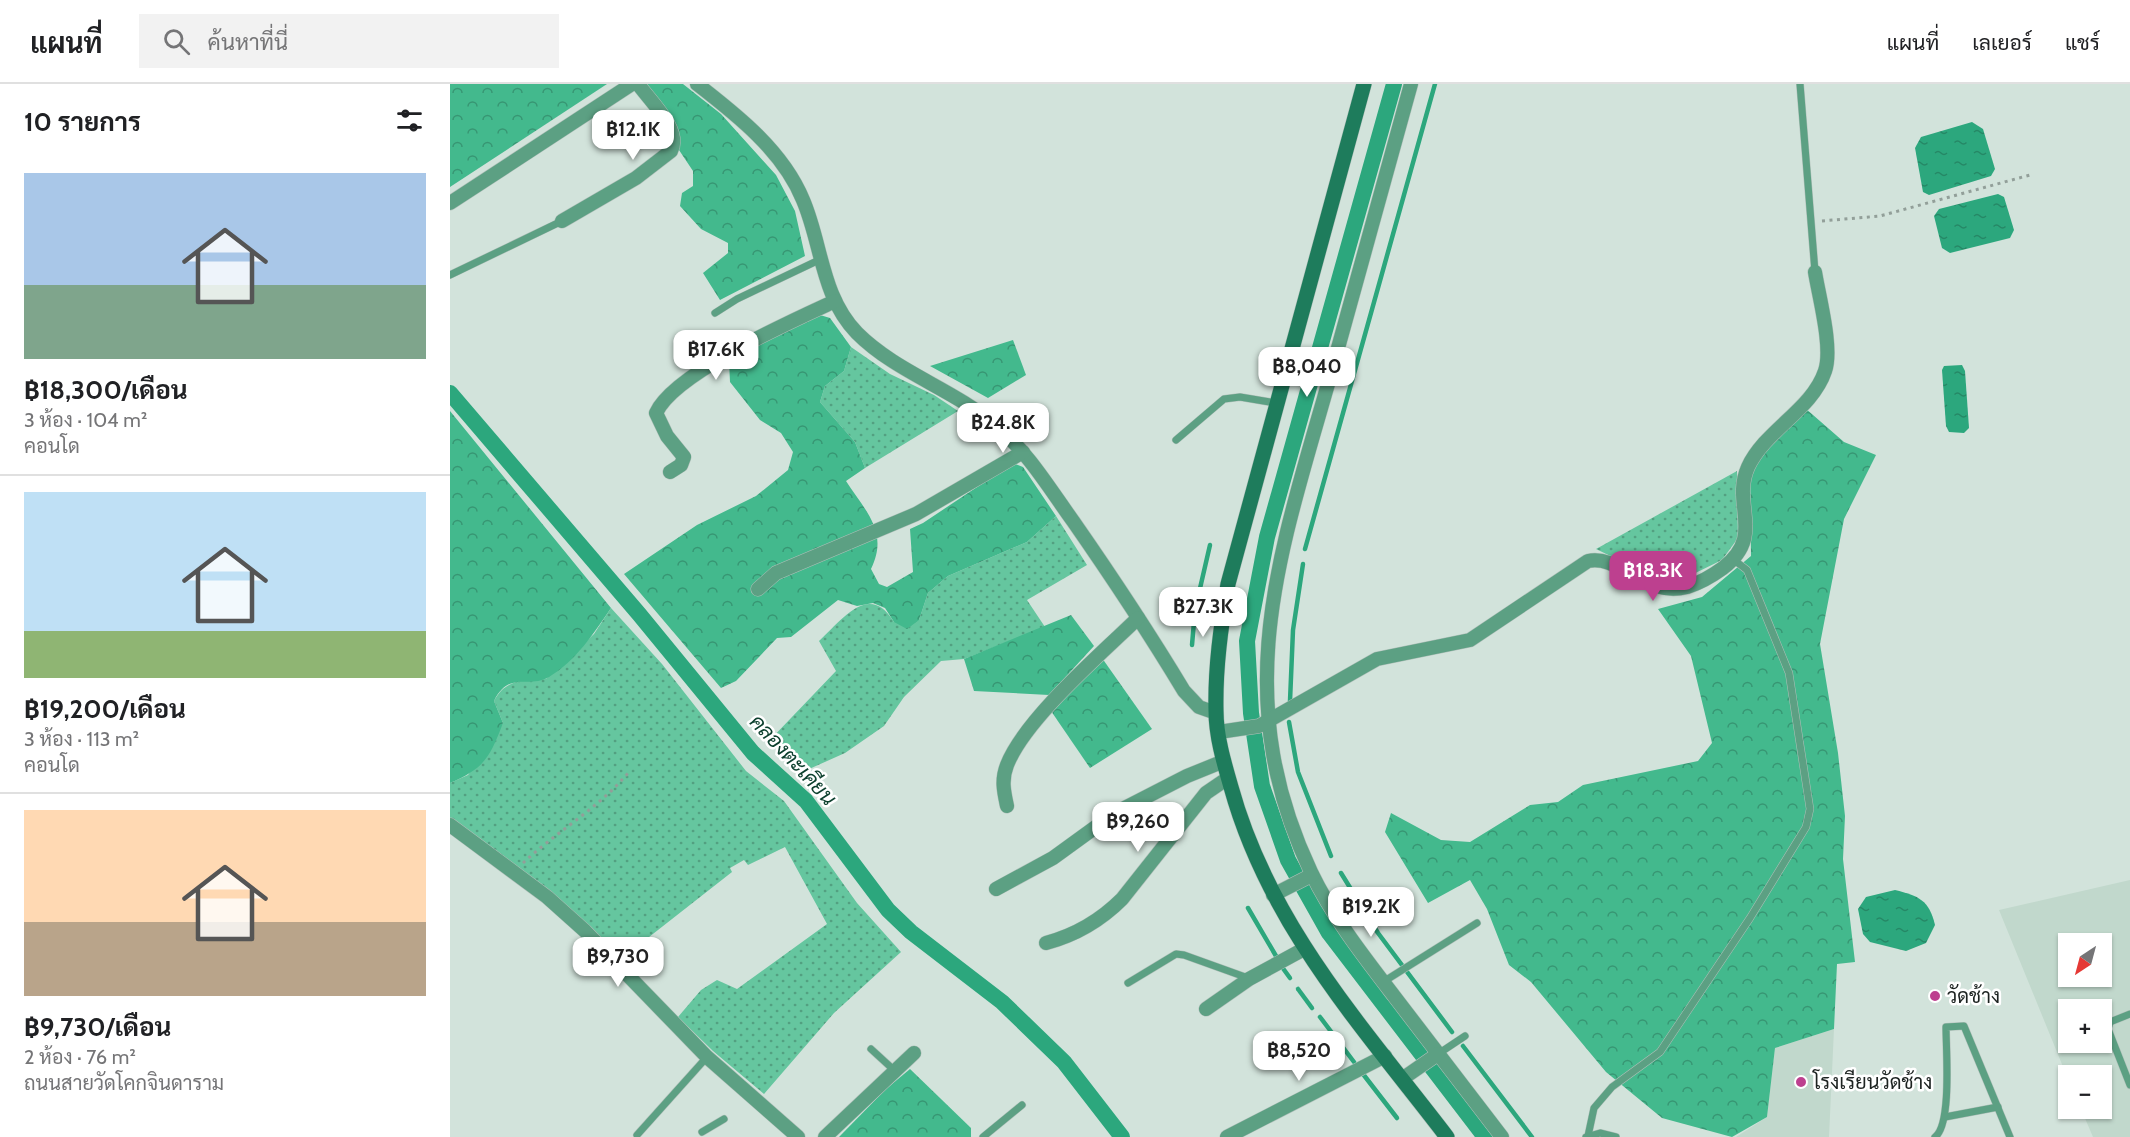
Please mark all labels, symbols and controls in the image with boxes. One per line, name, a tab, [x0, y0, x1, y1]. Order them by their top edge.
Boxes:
search box	[139, 14, 559, 68]
icon: search	[160, 25, 193, 58]
text: แผนที่	[30, 26, 103, 60]
text: ค้นหาที่นี่	[208, 29, 288, 56]
text: แผนที่	[1887, 30, 1939, 55]
text: เลเยอร์	[1972, 30, 2032, 55]
text: แชร์	[2065, 30, 2100, 55]
icon: filters	[393, 104, 426, 137]
text: 10 รายการ	[24, 106, 141, 138]
pin: ฿12.1K	[584, 110, 682, 161]
text: ฿12.1K	[606, 117, 660, 141]
icon: home	[171, 212, 279, 320]
pin: ฿17.6K	[667, 330, 765, 381]
text: ฿17.6K	[687, 337, 745, 361]
pin: ฿8,040	[1258, 347, 1356, 398]
text: ฿8,040	[1272, 354, 1342, 378]
text: ฿18,300/เดือน	[24, 374, 188, 406]
pin: ฿24.8K	[954, 403, 1052, 454]
text: 3 ห้อง · 104 m²	[24, 408, 147, 432]
text: ฿24.8K	[971, 410, 1035, 434]
text: คอนโด	[24, 434, 80, 458]
icon: home	[171, 531, 279, 639]
pin: ฿18.3K	[1604, 551, 1702, 602]
text: ฿18.3K	[1623, 558, 1683, 582]
pin: ฿27.3K	[1154, 587, 1252, 638]
text: ฿27.3K	[1173, 594, 1233, 618]
text: ฿19,200/เดือน	[24, 693, 186, 725]
water label: คลองตะเคียน	[745, 709, 842, 811]
text: 3 ห้อง · 113 m²	[24, 727, 139, 751]
text: คอนโด	[24, 753, 80, 777]
pin: ฿9,260	[1089, 802, 1187, 853]
text: ฿9,260	[1106, 809, 1170, 833]
icon: home	[171, 849, 279, 957]
pin: ฿19.2K	[1322, 887, 1420, 938]
text: ฿19.2K	[1342, 894, 1400, 918]
north arrow	[2058, 933, 2112, 987]
map controls	[2058, 933, 2112, 1119]
pin: ฿9,730	[569, 937, 667, 988]
text: ฿9,730	[587, 944, 649, 968]
place label: วัดช้าง	[1947, 984, 2000, 1008]
marker: วัดช้าง	[1928, 989, 1942, 1003]
button: +	[2058, 999, 2112, 1053]
text: ฿9,730/เดือน	[24, 1011, 171, 1043]
pin: ฿8,520	[1250, 1031, 1348, 1082]
text: ฿8,520	[1267, 1038, 1331, 1062]
text: 2 ห้อง · 76 m²	[24, 1045, 136, 1069]
button: −	[2058, 1065, 2112, 1119]
place label: โรงเรียนวัดช้าง	[1812, 1069, 1932, 1094]
text: ถนนสายวัดโคกจินดาราม	[24, 1071, 224, 1095]
marker: โรงเรียนวัดช้าง	[1794, 1075, 1808, 1089]

